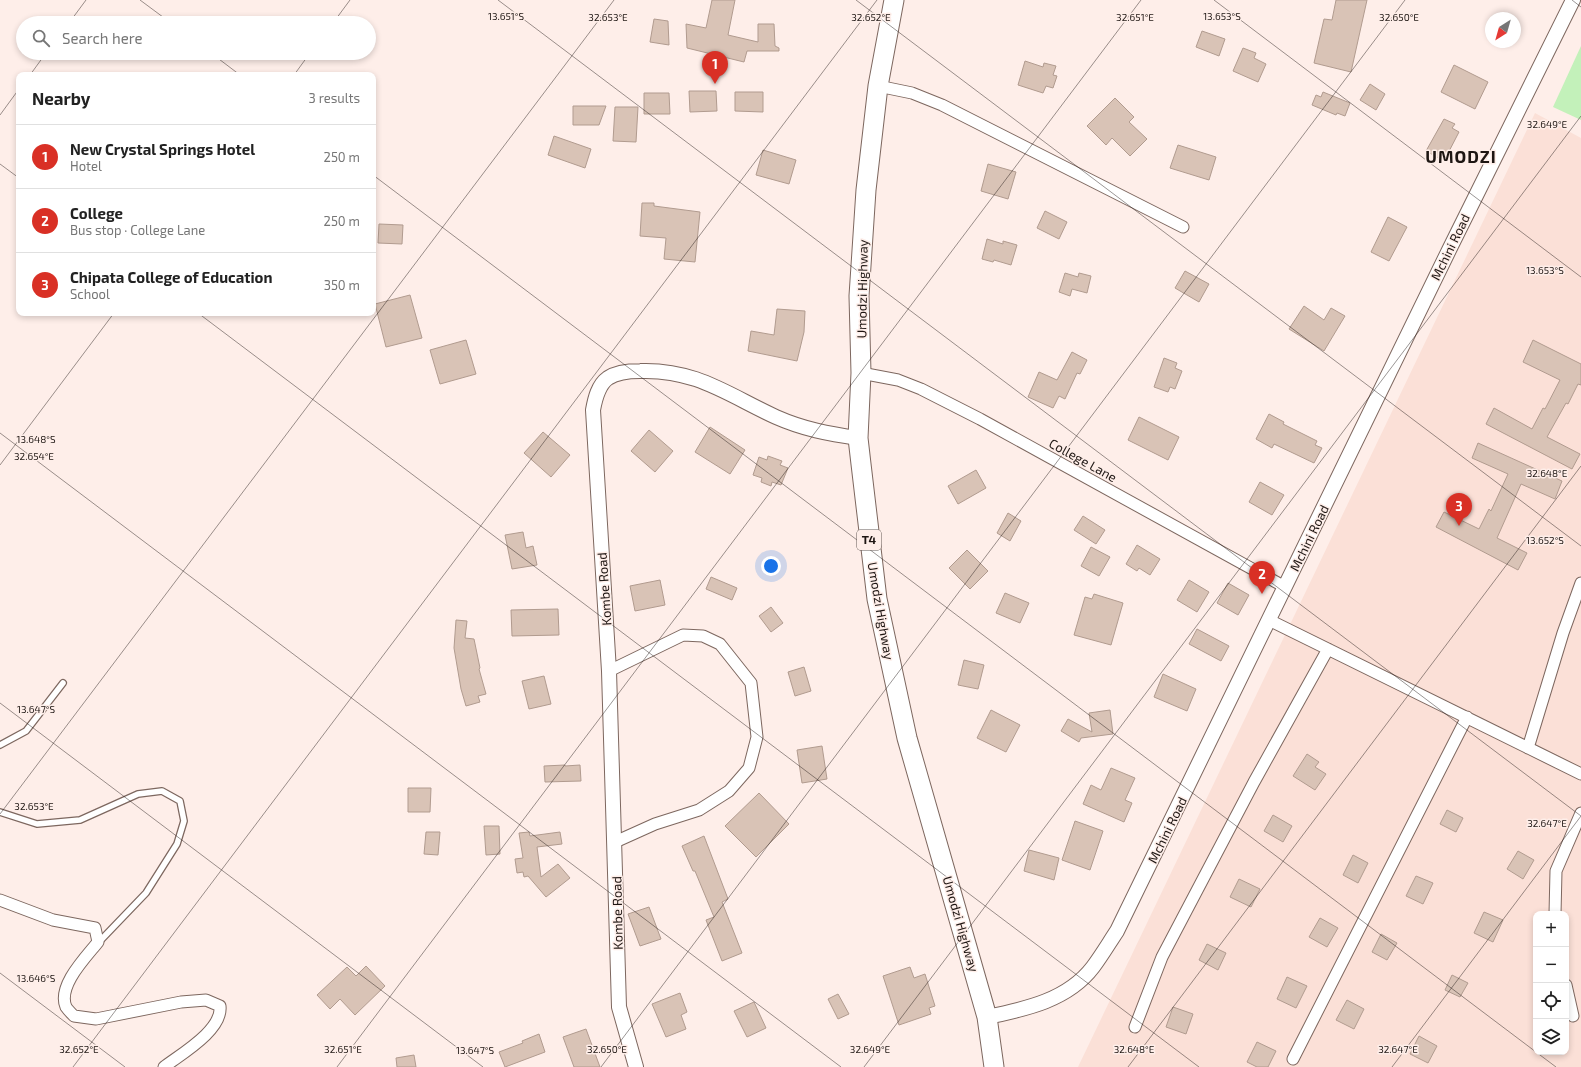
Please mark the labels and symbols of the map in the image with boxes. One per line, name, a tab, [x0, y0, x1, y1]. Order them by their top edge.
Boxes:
text: 13.651°S	[488, 10, 524, 22]
text: 13.653°S	[1203, 10, 1241, 22]
text: 32.653°E	[588, 11, 628, 23]
text: 32.652°E	[851, 11, 891, 23]
text: 32.651°E	[1116, 11, 1154, 23]
text: 32.650°E	[1379, 11, 1419, 23]
north arrow	[1485, 12, 1521, 48]
pin: 1	[702, 51, 728, 84]
text: 32.649°E	[1527, 118, 1568, 130]
district label: UMODZI	[1425, 146, 1497, 166]
street label: Mchini Road	[1427, 211, 1473, 283]
street label: Umodzi Highway	[853, 239, 871, 339]
text: 13.653°S	[1526, 264, 1564, 276]
text: 13.648°S	[16, 433, 56, 445]
street label: College Lane	[1046, 435, 1120, 485]
text: 32.654°E	[14, 450, 54, 462]
text: 32.648°E	[1527, 467, 1568, 479]
pin: 3	[1446, 493, 1472, 526]
street label: Mchini Road	[1286, 502, 1332, 574]
road number: T4	[857, 530, 881, 550]
text: 13.652°S	[1526, 534, 1564, 546]
street label: Kombe Road	[593, 552, 615, 626]
your location	[761, 556, 781, 576]
street label: Umodzi Highway	[865, 561, 897, 661]
pin: 2	[1249, 561, 1275, 594]
text: 13.647°S	[17, 703, 55, 715]
street label: Mchini Road	[1144, 794, 1190, 866]
text: 32.653°E	[14, 800, 54, 812]
text: 32.647°E	[1527, 817, 1567, 829]
street label: Umodzi Highway	[940, 874, 982, 974]
street label: Kombe Road	[608, 876, 626, 950]
text: 13.646°S	[17, 972, 56, 984]
text: 32.652°E	[59, 1043, 99, 1055]
text: 32.651°E	[324, 1043, 362, 1055]
text: 32.650°E	[587, 1043, 627, 1055]
text: 32.649°E	[850, 1043, 891, 1055]
text: 32.648°E	[1114, 1043, 1155, 1055]
text: 32.647°E	[1378, 1043, 1418, 1055]
text: 13.647°S	[456, 1044, 494, 1056]

